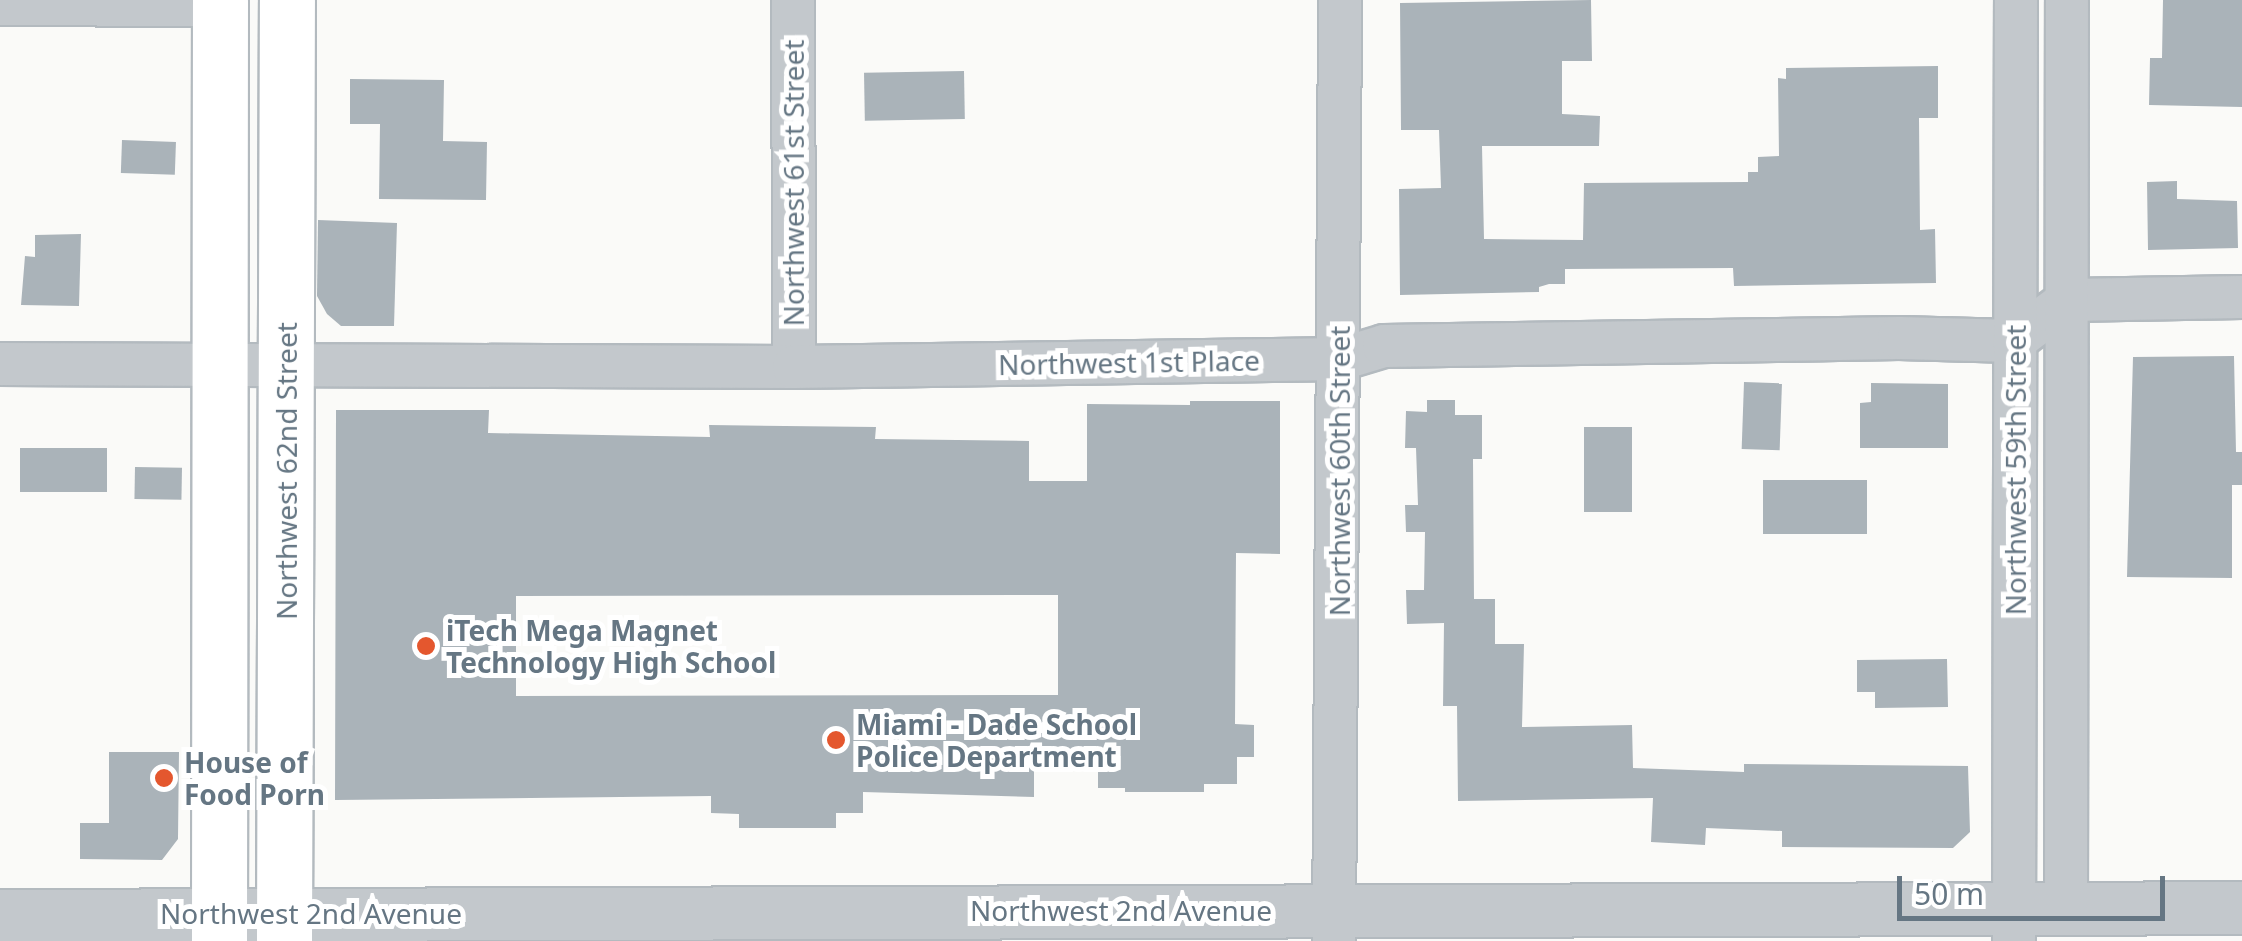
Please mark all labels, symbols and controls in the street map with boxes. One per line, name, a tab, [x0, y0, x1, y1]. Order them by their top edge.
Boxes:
street label: Northwest 61st Street	[776, 40, 810, 326]
street label: Northwest 62nd Street	[269, 322, 303, 620]
street label: Northwest 59th Street	[1998, 325, 2032, 615]
street label: Northwest 60th Street	[1322, 326, 1356, 616]
street label: Northwest 1st Place	[998, 343, 1260, 381]
place label: iTech Mega Magnet Technology High School	[446, 613, 776, 679]
marker: iTech Mega Magnet Technology High School	[415, 635, 437, 657]
place label: Miami - Dade School Police Department	[856, 707, 1137, 773]
marker: Miami - Dade School Police Department	[825, 729, 847, 751]
place label: House of Food Porn	[184, 745, 325, 811]
marker: House of Food Porn	[153, 767, 175, 789]
scale bar	[1902, 856, 2170, 918]
text: 50 m	[1914, 873, 1984, 914]
street label: Northwest 2nd Avenue	[970, 893, 1272, 927]
street label: Northwest 2nd Avenue	[160, 896, 462, 930]

